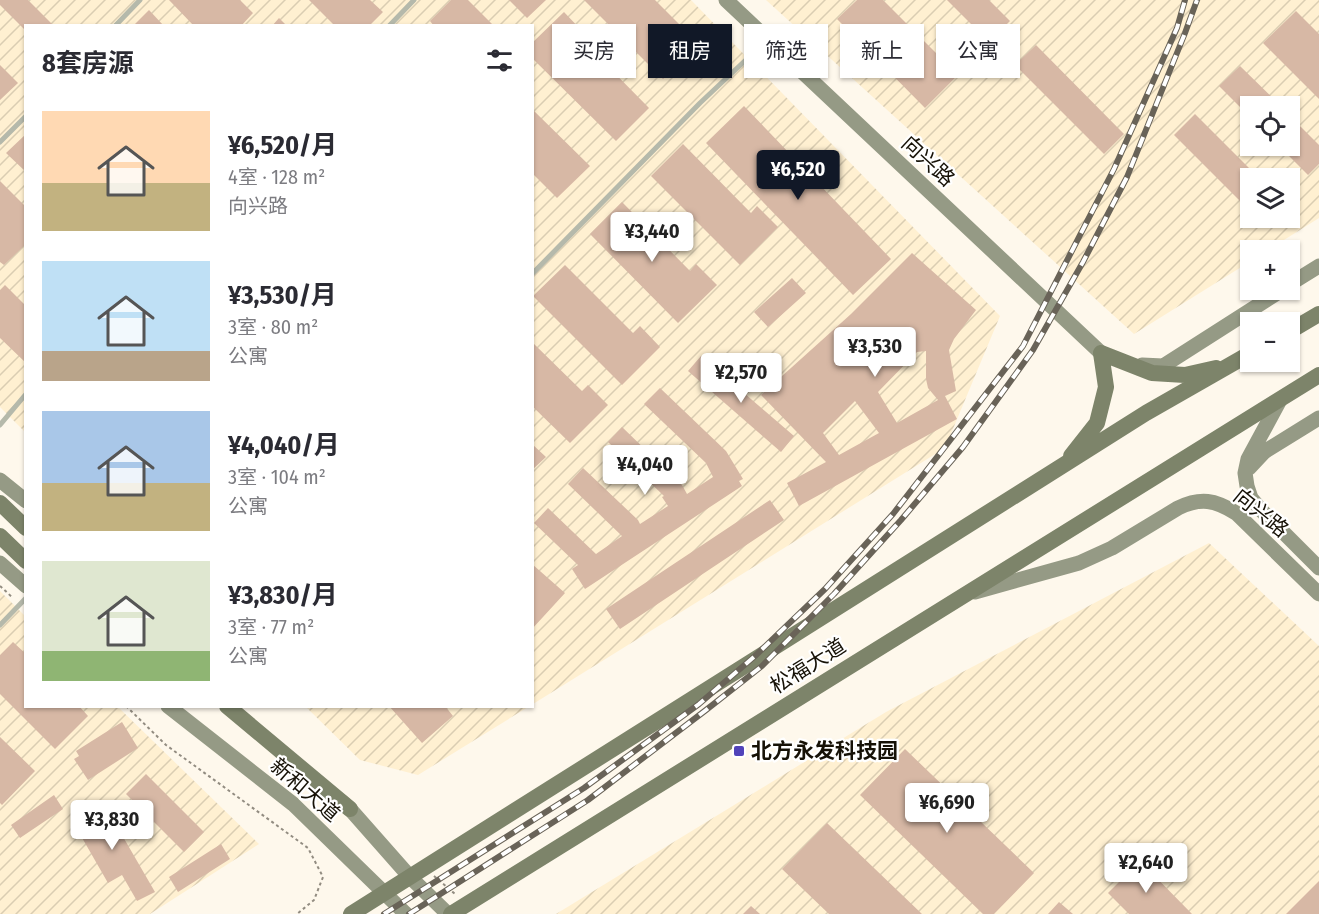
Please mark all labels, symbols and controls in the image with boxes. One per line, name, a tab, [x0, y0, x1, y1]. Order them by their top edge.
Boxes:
chip: 买房	[552, 24, 636, 78]
chip: 租房	[648, 24, 732, 78]
chip: 筛选	[744, 24, 828, 78]
chip: 新上	[840, 24, 924, 78]
chip: 公寓	[936, 24, 1020, 78]
icon: filters	[483, 44, 516, 77]
text: 8套房源	[42, 48, 134, 79]
map controls	[1240, 96, 1300, 372]
button: locate	[1240, 96, 1300, 156]
text: ¥6,520/月	[228, 130, 337, 161]
street label: 向兴路	[896, 130, 960, 192]
icon: home	[90, 135, 162, 207]
pin: ¥6,520	[749, 150, 847, 201]
text: ¥6,520	[771, 157, 825, 181]
text: 4室 · 128 m²	[228, 165, 325, 189]
button: layers	[1240, 168, 1300, 228]
text: 向兴路	[228, 194, 288, 218]
pin: ¥3,440	[603, 212, 701, 263]
text: ¥3,440	[624, 219, 680, 243]
button: +	[1240, 240, 1300, 300]
text: ¥3,530/月	[228, 280, 337, 311]
icon: home	[90, 285, 162, 357]
button: −	[1240, 312, 1300, 372]
text: 3室 · 80 m²	[228, 315, 318, 339]
pin: ¥3,530	[826, 327, 924, 378]
text: ¥3,530	[848, 334, 902, 358]
text: 公寓	[228, 344, 268, 368]
pin: ¥2,570	[692, 353, 790, 404]
text: ¥2,570	[715, 360, 767, 384]
text: ¥4,040/月	[228, 430, 340, 461]
icon: home	[90, 435, 162, 507]
pin: ¥4,040	[596, 445, 694, 496]
text: ¥4,040	[617, 452, 673, 476]
text: 3室 · 104 m²	[228, 465, 326, 489]
street label: 向兴路	[1228, 483, 1294, 543]
text: 公寓	[228, 494, 268, 518]
text: ¥3,830/月	[228, 580, 338, 611]
icon: home	[90, 585, 162, 657]
text: 3室 · 77 m²	[228, 615, 314, 639]
street label: 松福大道	[765, 633, 851, 699]
text: 公寓	[228, 644, 268, 668]
place label: 北方永发科技园	[751, 738, 898, 764]
marker: 北方永发科技园	[732, 744, 746, 758]
street label: 新和大道	[265, 753, 345, 827]
pin: ¥6,690	[898, 783, 996, 834]
text: ¥6,690	[919, 790, 975, 814]
pin: ¥3,830	[63, 800, 161, 851]
text: ¥3,830	[84, 807, 140, 831]
pin: ¥2,640	[1097, 843, 1195, 894]
text: ¥2,640	[1118, 850, 1174, 874]

